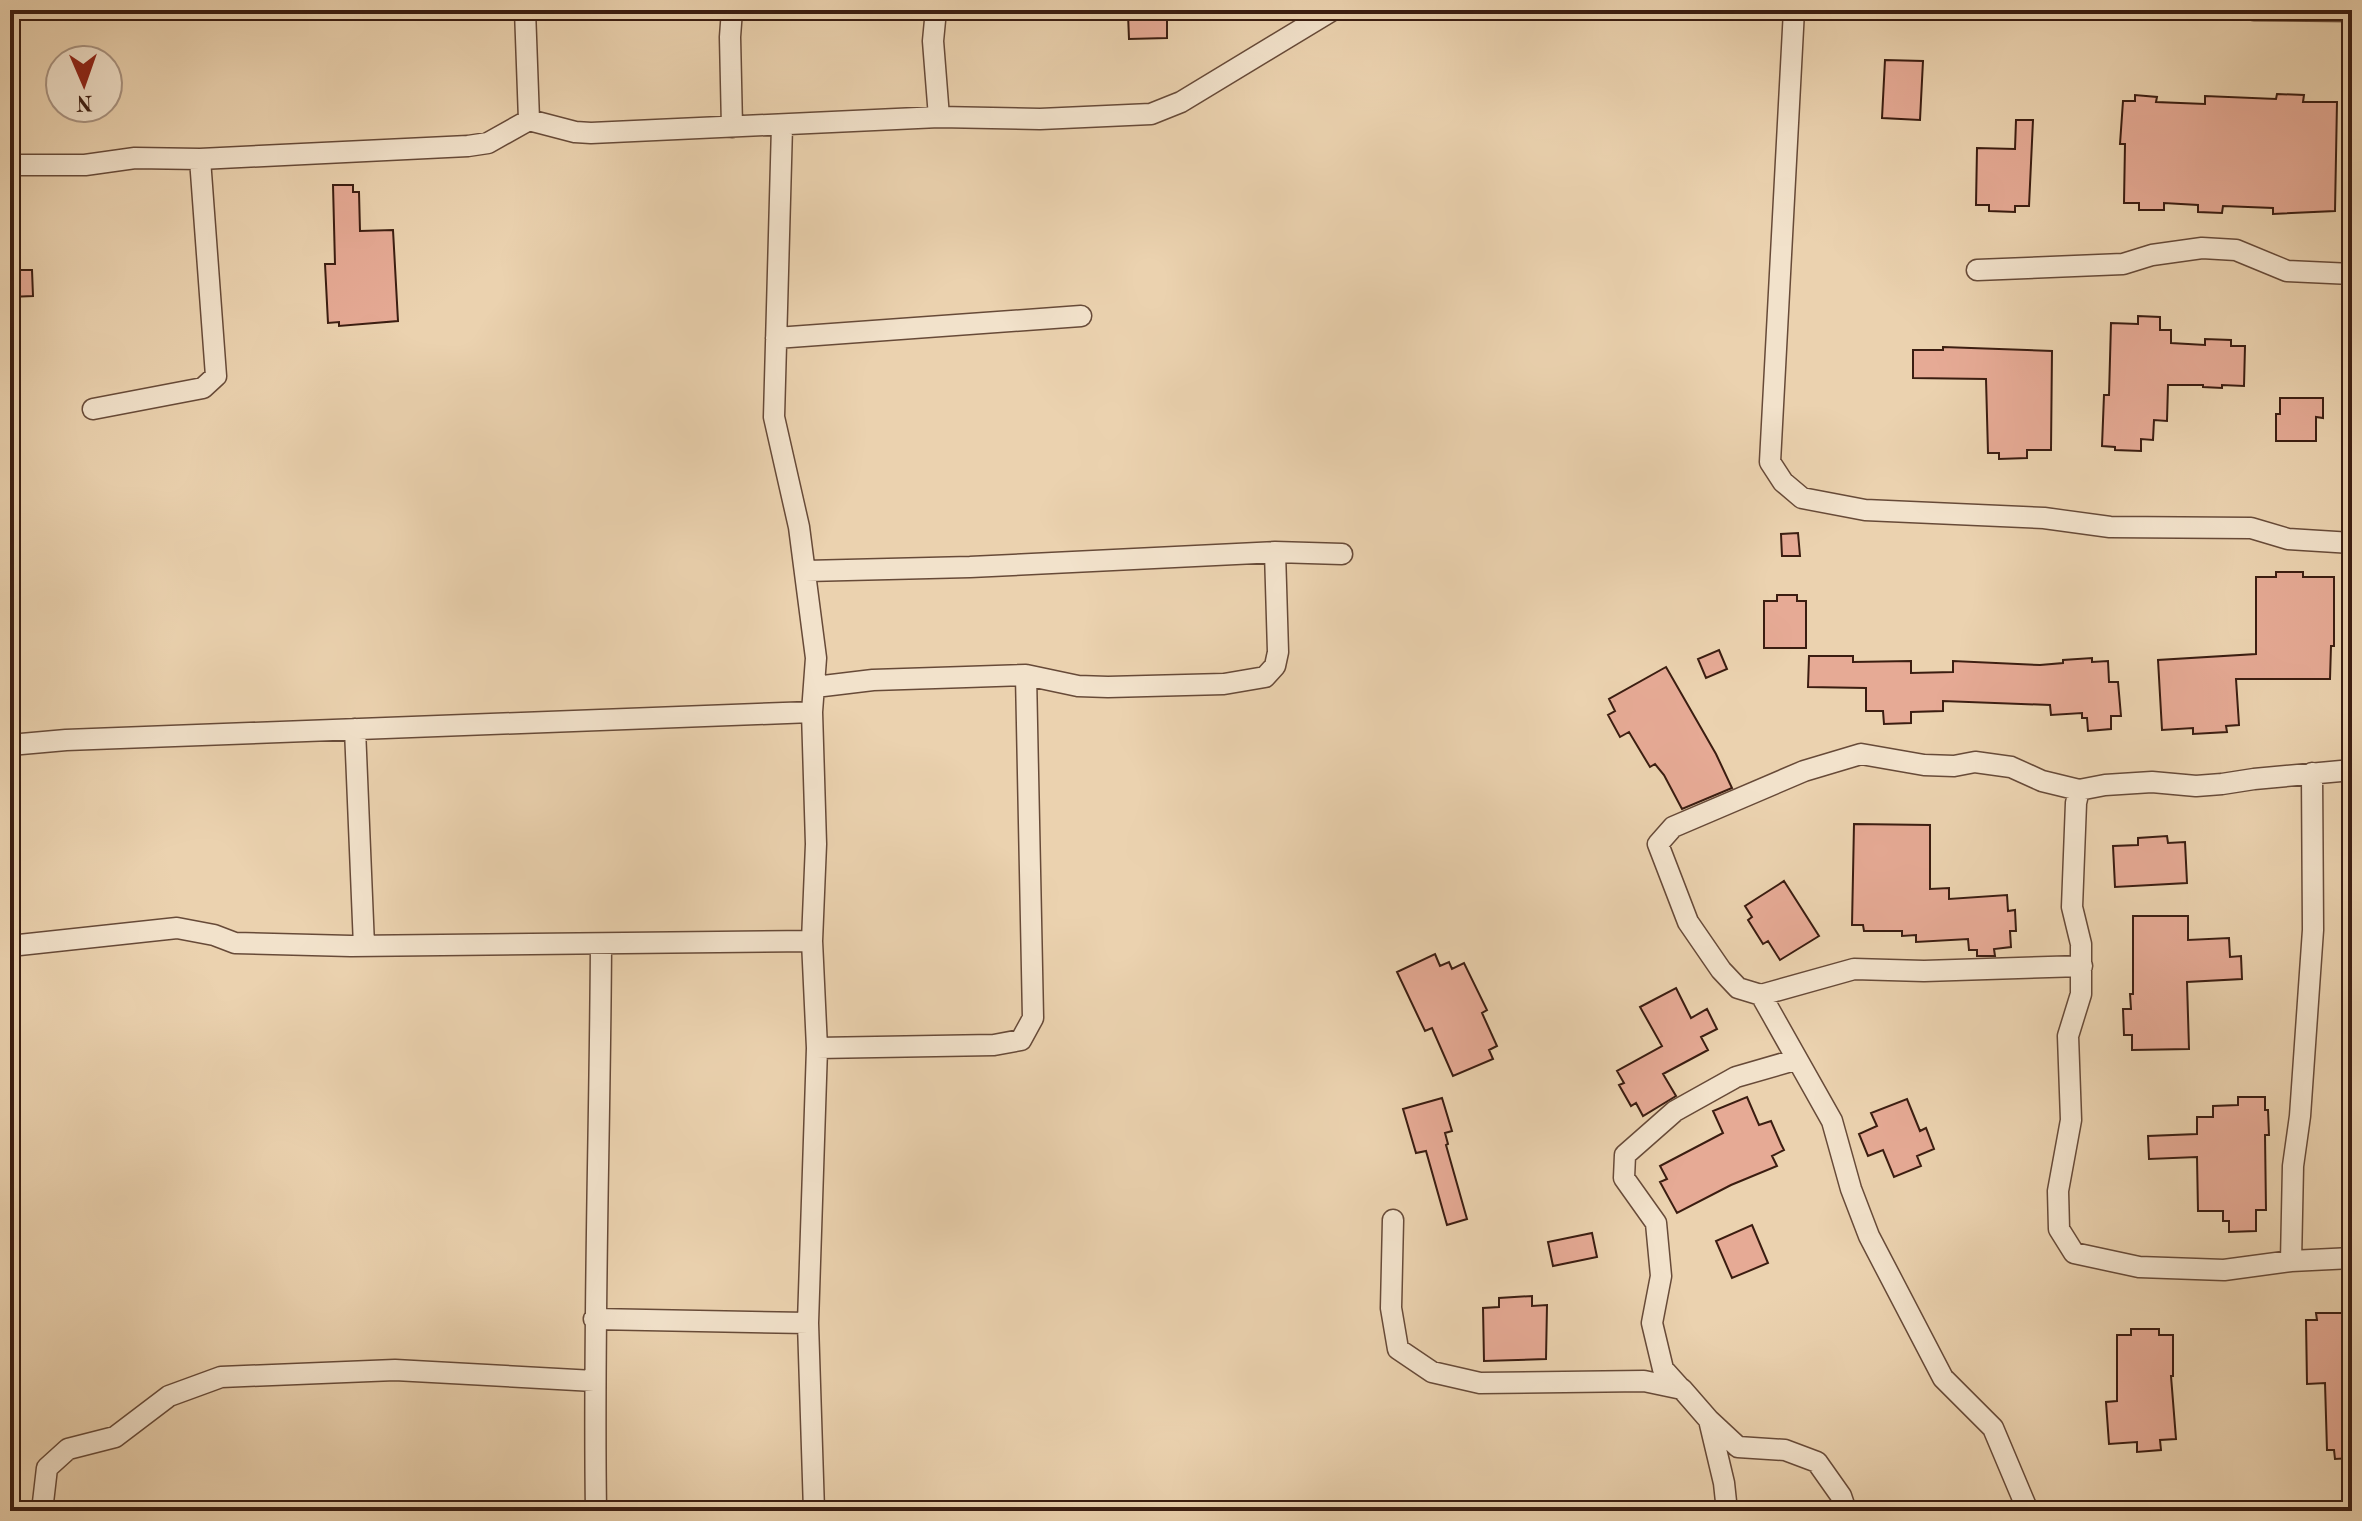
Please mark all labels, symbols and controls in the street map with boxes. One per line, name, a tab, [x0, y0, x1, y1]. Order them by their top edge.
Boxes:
north arrow	[44, 44, 124, 124]
text: N	[76, 91, 93, 113]

